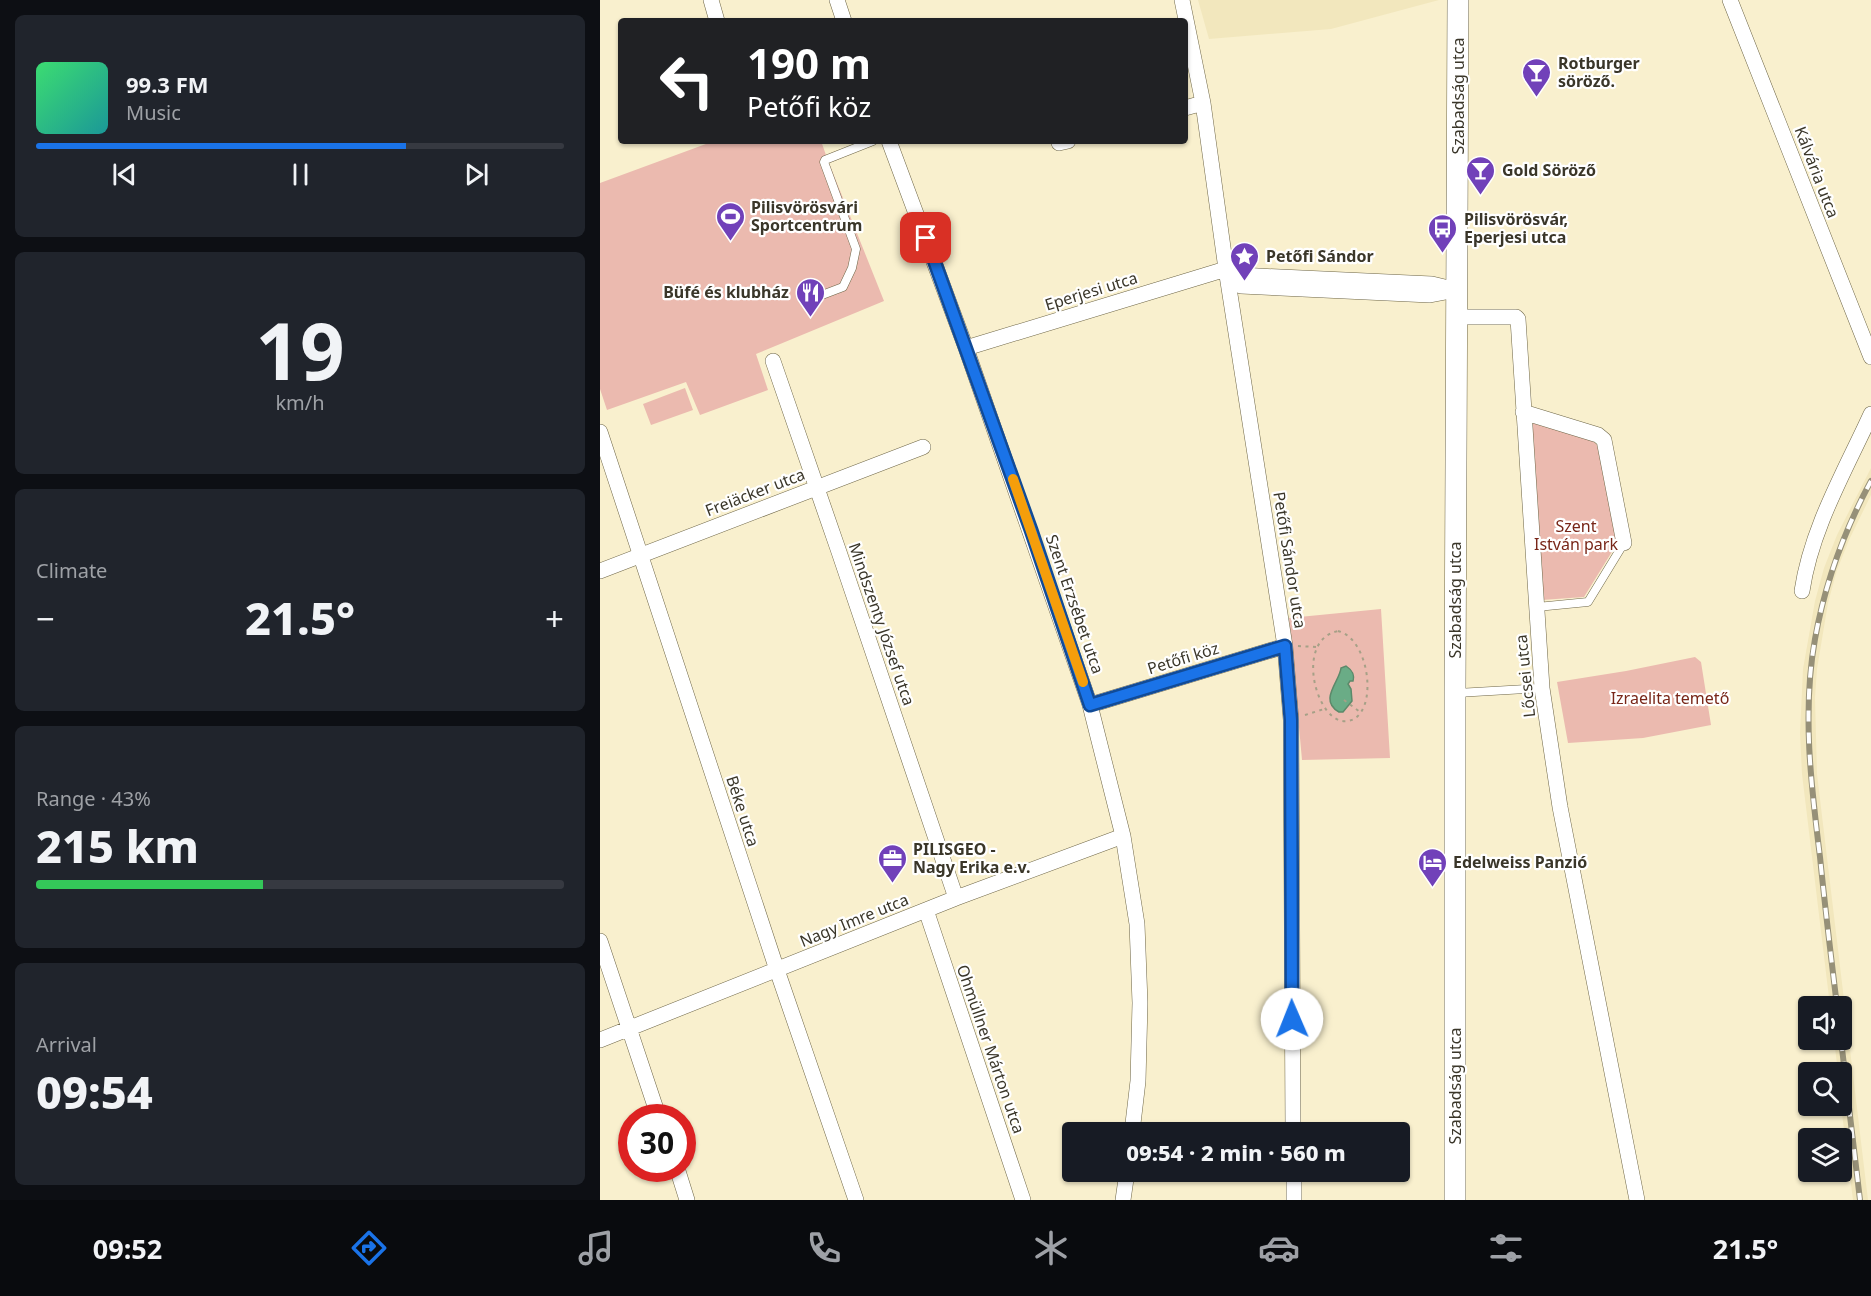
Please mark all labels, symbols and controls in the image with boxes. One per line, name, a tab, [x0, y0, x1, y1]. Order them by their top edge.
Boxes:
text: 190 m	[747, 34, 871, 91]
street label: Szabadság utca	[1447, 38, 1469, 154]
icon: left	[648, 42, 726, 120]
place label: Rotburger söröző.	[1558, 52, 1640, 92]
bar icon: Rotburger söröző.	[1521, 56, 1553, 98]
text: 99.3 FM	[126, 69, 208, 99]
text: Petőfi köz	[747, 88, 871, 125]
text: Music	[126, 99, 181, 126]
street label: Kálvária utca	[1789, 123, 1845, 221]
bar icon: Gold Söröző	[1465, 154, 1497, 196]
icon: previous	[108, 158, 141, 191]
icon: pause	[284, 158, 317, 191]
icon: next	[460, 158, 493, 191]
place label: Gold Söröző	[1502, 159, 1596, 181]
place label: Pilisvörösvári Sportcentrum	[751, 196, 862, 236]
sports icon: Pilisvörösvári Sportcentrum	[714, 200, 746, 242]
place label: Pilisvörösvár, Eperjesi utca	[1464, 208, 1568, 248]
pin	[900, 212, 951, 263]
bus stop icon: Pilisvörösvár, Eperjesi utca	[1427, 212, 1459, 254]
icon: arrive	[909, 221, 942, 254]
place icon: Petőfi Sándor	[1229, 240, 1261, 282]
place label: Petőfi Sándor	[1266, 245, 1374, 267]
street label: Eperjesi utca	[1042, 266, 1140, 316]
restaurant icon: Büfé és klubház	[794, 276, 826, 318]
place label: Büfé és klubház	[663, 281, 789, 303]
text: 19	[255, 297, 345, 403]
text: km/h	[275, 389, 325, 416]
street label: Freiäcker utca	[702, 463, 808, 521]
street label: Petőfi Sándor utca	[1268, 490, 1312, 630]
park label: Szent István park	[1534, 515, 1618, 555]
street label: Szent Erzsébet utca	[1041, 531, 1109, 677]
street label: Mindszenty József utca	[844, 540, 920, 708]
street label: Szabadság utca	[1444, 542, 1466, 658]
text: Climate	[36, 557, 107, 584]
text: 21.5°	[245, 587, 355, 648]
text: −	[36, 596, 55, 641]
text: +	[545, 596, 564, 641]
street label: Lőcsei utca	[1510, 634, 1540, 718]
street label: Petőfi köz	[1145, 637, 1221, 679]
park label: Izraelita temető	[1611, 687, 1729, 709]
street label: Béke utca	[721, 773, 765, 849]
text: Range · 43%	[36, 785, 151, 812]
text: 215 km	[36, 815, 199, 876]
place label: PILISGEO - Nagy Erika e.v.	[913, 838, 1031, 878]
office icon: PILISGEO - Nagy Erika e.v.	[876, 842, 908, 884]
hotel icon: Edelweiss Panzió	[1416, 846, 1448, 888]
place label: Edelweiss Panzió	[1453, 851, 1587, 873]
street label: Nagy Imre utca	[796, 888, 912, 952]
street label: Ohmüllner Márton utca	[952, 962, 1030, 1136]
position arrow	[1260, 987, 1324, 1051]
map controls	[1798, 996, 1852, 1182]
button: sound	[1798, 996, 1852, 1050]
street label: Szabadság utca	[1444, 1028, 1466, 1144]
text: Arrival	[36, 1031, 97, 1058]
text: 09:54	[36, 1061, 153, 1122]
button: search	[1798, 1062, 1852, 1116]
speed limit sign: 30	[618, 1104, 696, 1182]
button: layers	[1798, 1128, 1852, 1182]
text: 09:54 · 2 min · 560 m	[1126, 1137, 1346, 1167]
icon: directions	[348, 1227, 390, 1269]
icon: music	[575, 1227, 617, 1269]
icon: phone	[803, 1227, 845, 1269]
icon: climate	[1030, 1227, 1072, 1269]
icon: car	[1258, 1227, 1300, 1269]
icon: filters	[1485, 1227, 1527, 1269]
text: 09:52	[93, 1230, 162, 1267]
text: 21.5°	[1713, 1230, 1778, 1267]

